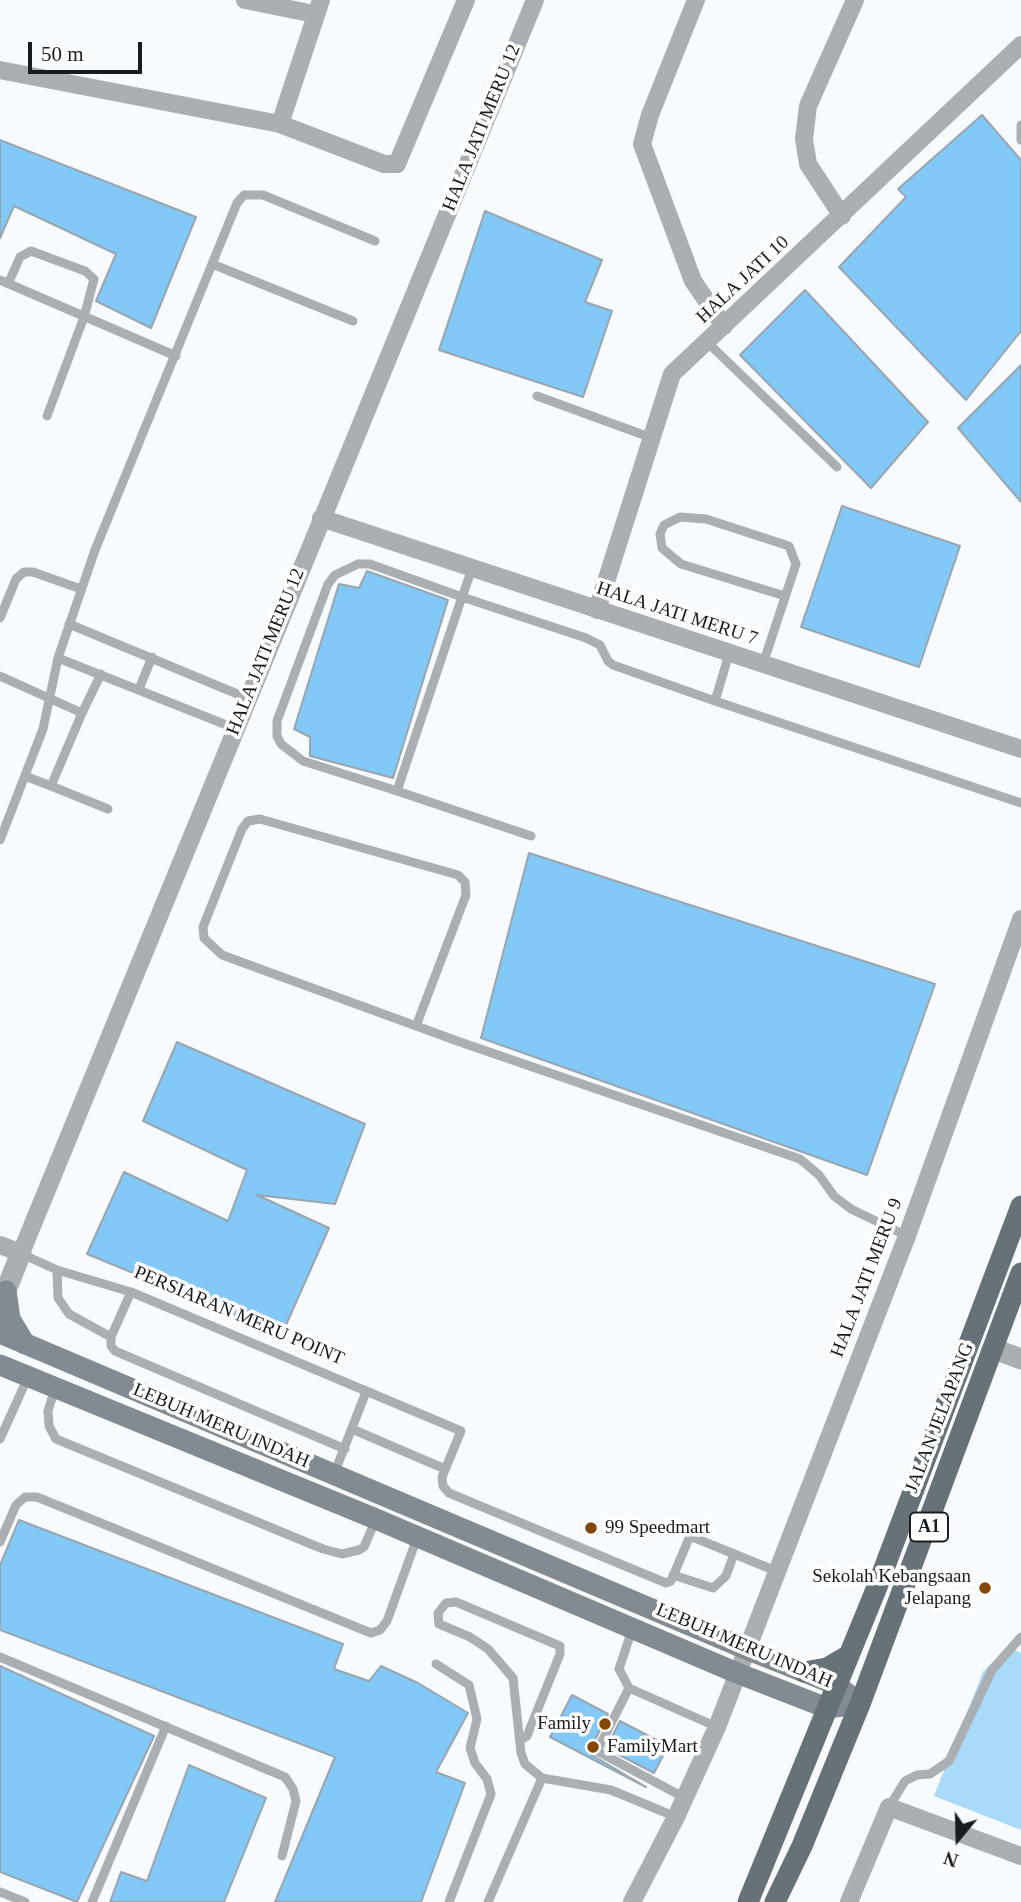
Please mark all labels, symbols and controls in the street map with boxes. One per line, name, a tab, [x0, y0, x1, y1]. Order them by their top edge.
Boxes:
scale bar	[32, 28, 145, 72]
street label: HALA JATI MERU 12	[438, 41, 526, 215]
text: 50 m	[41, 42, 84, 66]
street label: HALA JATI 10	[692, 231, 794, 329]
street label: HALA JATI MERU 12	[222, 565, 310, 739]
street label: HALA JATI MERU 7	[593, 577, 761, 651]
street label: HALA JATI MERU 9	[826, 1195, 908, 1361]
street label: PERSIARAN MERU POINT	[131, 1261, 347, 1371]
street label: JALAN JELAPANG	[901, 1340, 979, 1496]
street label: LEBUH MERU INDAH	[130, 1379, 312, 1473]
road number: A1	[910, 1512, 948, 1542]
place label: 99 Speedmart	[605, 1517, 710, 1539]
marker: 99 Speedmart	[583, 1520, 599, 1536]
place label: Sekolah Kebangsaan Jelapang	[812, 1566, 971, 1610]
marker: Sekolah Kebangsaan Jelapang	[977, 1580, 993, 1596]
street label: LEBUH MERU INDAH	[653, 1599, 835, 1693]
place label: Family	[537, 1713, 591, 1735]
marker: Family	[597, 1716, 613, 1732]
place label: FamilyMart	[607, 1736, 698, 1758]
marker: FamilyMart	[585, 1739, 601, 1755]
north arrow	[923, 1804, 993, 1874]
text: N	[941, 1847, 961, 1871]

